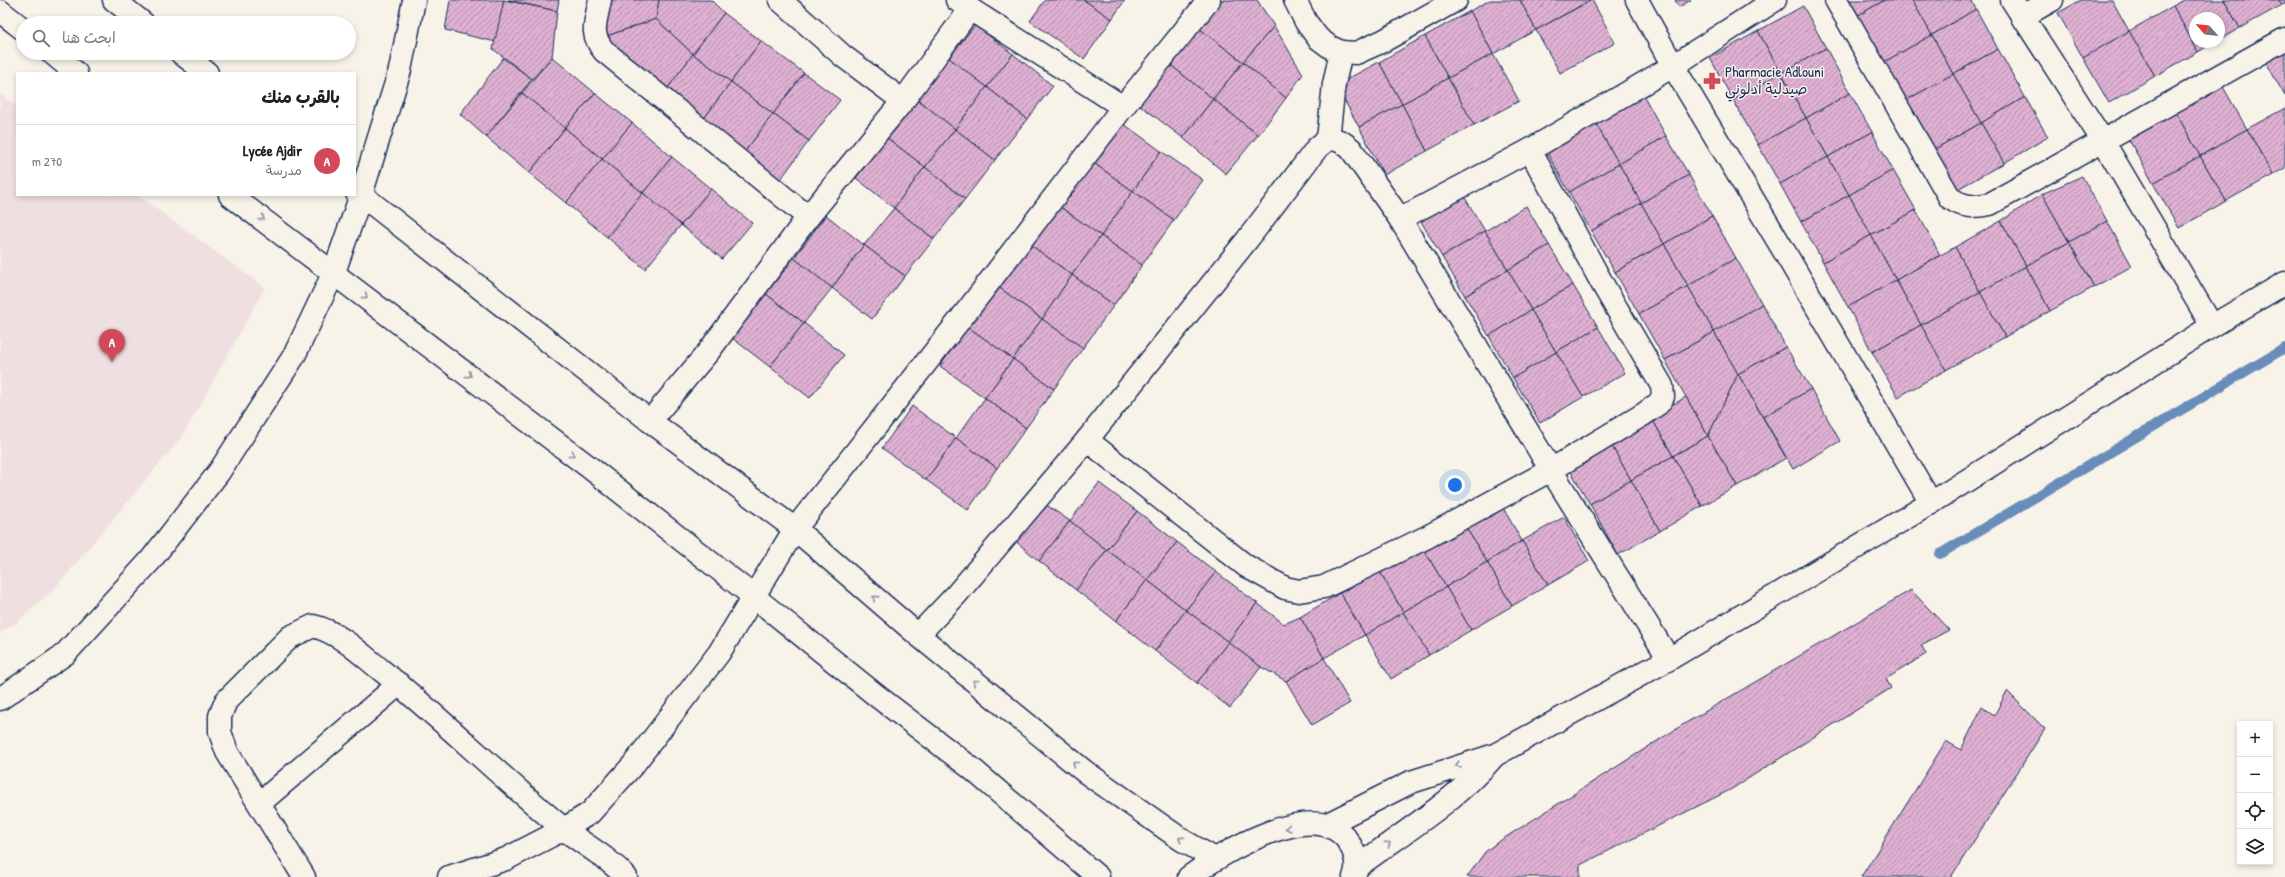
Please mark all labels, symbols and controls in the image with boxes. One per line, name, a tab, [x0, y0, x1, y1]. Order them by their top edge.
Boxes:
north arrow	[2189, 12, 2225, 48]
search box	[16, 16, 356, 60]
icon: search	[30, 27, 52, 49]
text: ابحث هنا	[62, 27, 116, 48]
place label: Pharmacie Adlouni صيدلية أدلوني	[1725, 61, 1824, 102]
pharmacy icon: Pharmacie Adlouni صيدلية أدلوني	[1702, 71, 1722, 91]
text: بالقرب منك	[262, 85, 340, 108]
text: Lycée Ajdir	[243, 140, 302, 161]
text: 270 m	[32, 152, 62, 170]
text: A	[324, 152, 330, 170]
text: مدرسة	[266, 161, 302, 179]
one-way arrow	[257, 214, 264, 221]
one-way arrow	[361, 292, 368, 299]
pin: A	[99, 329, 125, 362]
one-way arrow	[464, 371, 471, 378]
one-way arrow	[568, 450, 575, 457]
your location	[1445, 475, 1465, 495]
one-way arrow	[872, 596, 880, 603]
one-way arrow	[972, 679, 979, 686]
map controls	[2237, 721, 2273, 865]
button: +	[2237, 721, 2273, 757]
button: −	[2237, 757, 2273, 793]
one-way arrow	[1073, 761, 1080, 768]
one-way arrow	[1455, 761, 1462, 769]
button: locate	[2237, 793, 2273, 829]
one-way arrow	[1284, 823, 1291, 831]
button: layers	[2237, 829, 2273, 865]
one-way arrow	[1178, 836, 1185, 844]
one-way arrow	[1384, 841, 1391, 848]

